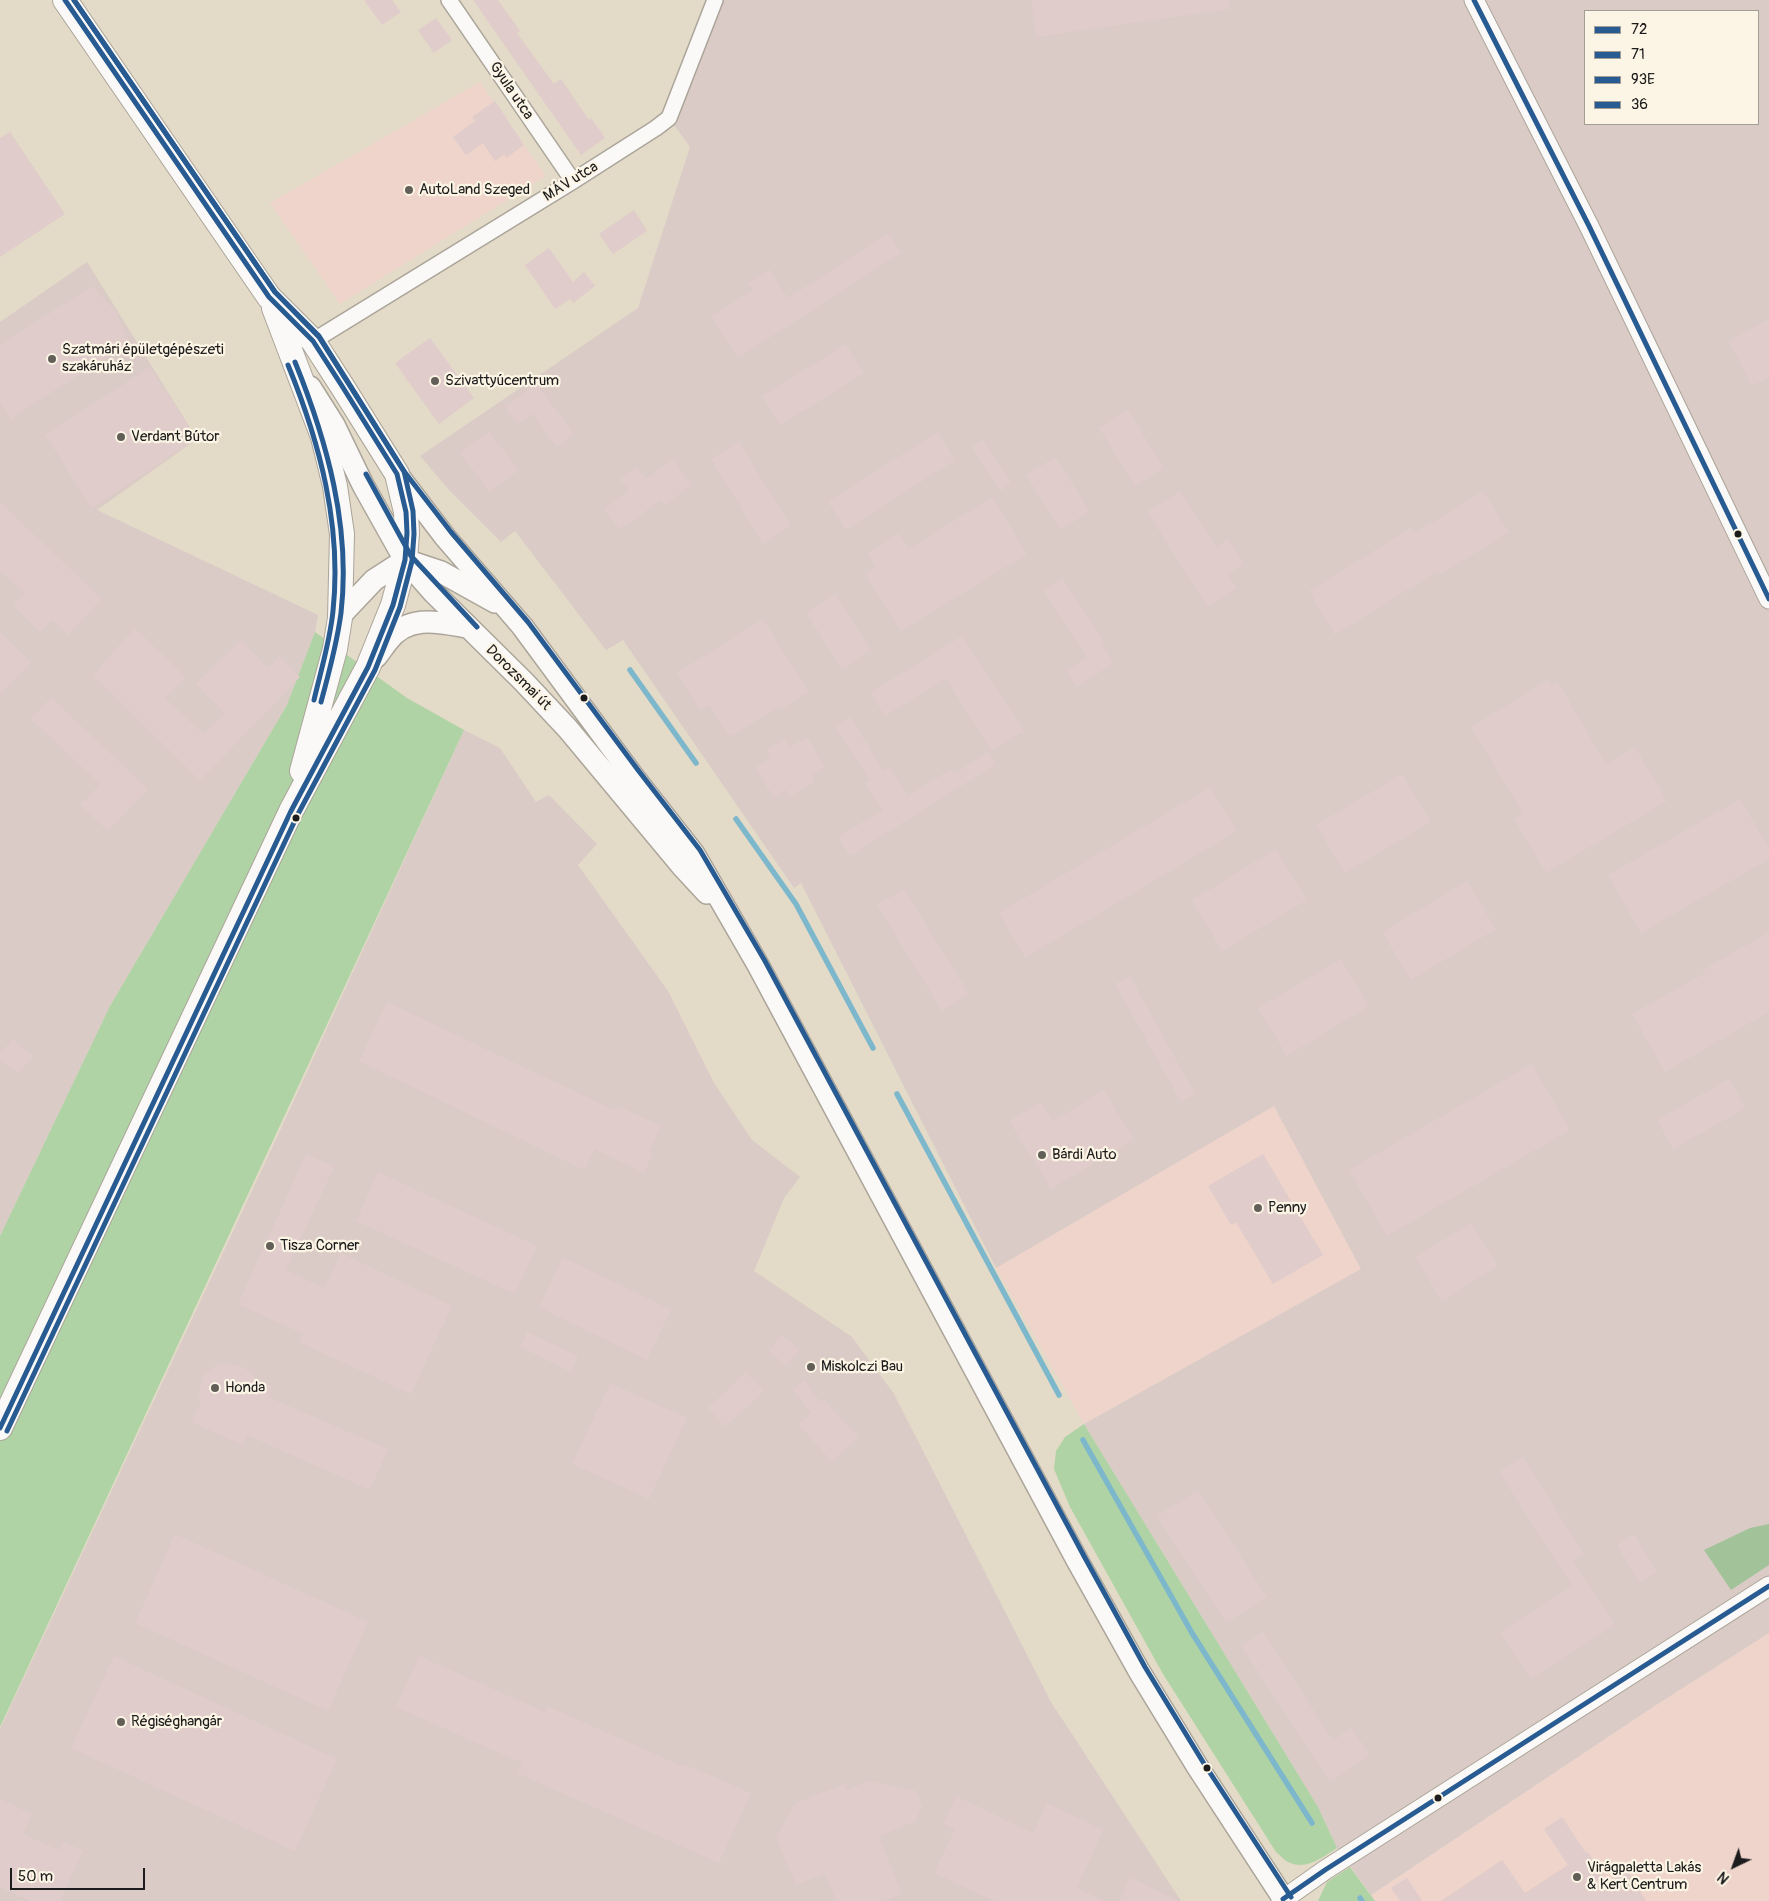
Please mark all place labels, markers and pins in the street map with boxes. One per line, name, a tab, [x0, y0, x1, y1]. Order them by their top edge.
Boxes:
place label: AutoLand Szeged	[419, 181, 530, 199]
marker: AutoLand Szeged	[403, 184, 415, 196]
place label: Szatmári épületgépészeti szakáruház	[62, 341, 224, 376]
marker: Szatmári épületgépészeti szakáruház	[46, 353, 58, 365]
place label: Szivattyúcentrum	[445, 372, 559, 390]
marker: Szivattyúcentrum	[429, 375, 441, 387]
place label: Verdant Bútor	[131, 428, 220, 446]
marker: Verdant Bútor	[115, 431, 127, 443]
unlabelled marker	[1733, 529, 1743, 539]
unlabelled marker	[579, 693, 589, 703]
unlabelled marker	[291, 813, 301, 823]
place label: Bárdi Auto	[1052, 1146, 1117, 1164]
marker: Bárdi Auto	[1036, 1149, 1048, 1161]
place label: Penny	[1268, 1199, 1306, 1217]
marker: Penny	[1252, 1202, 1264, 1214]
place label: Tisza Corner	[280, 1237, 360, 1255]
marker: Tisza Corner	[264, 1240, 276, 1252]
place label: Miskolczi Bau	[821, 1358, 903, 1376]
marker: Miskolczi Bau	[805, 1361, 817, 1373]
place label: Honda	[225, 1379, 265, 1397]
marker: Honda	[209, 1382, 221, 1394]
place label: Régiséghangár	[131, 1713, 222, 1731]
marker: Régiséghangár	[115, 1716, 127, 1728]
unlabelled marker	[1202, 1763, 1212, 1773]
unlabelled marker	[1433, 1793, 1443, 1803]
place label: Virágpaletta Lakás & Kert Centrum	[1587, 1859, 1701, 1894]
marker: Virágpaletta Lakás & Kert Centrum	[1571, 1871, 1583, 1883]

